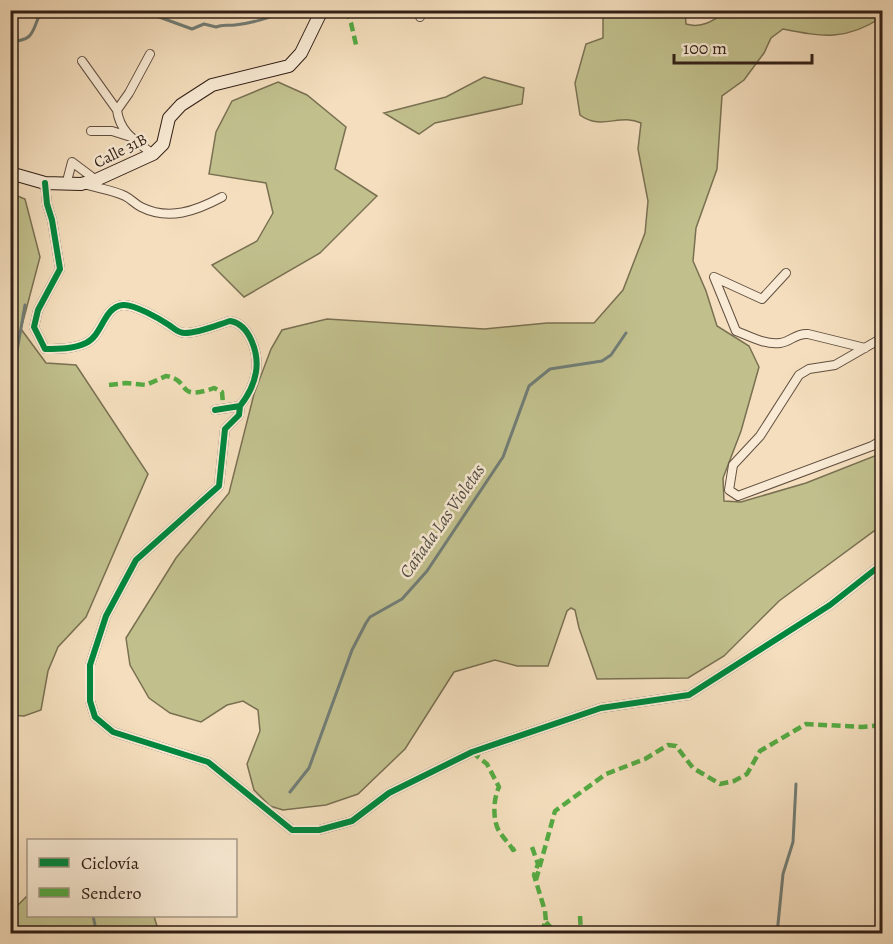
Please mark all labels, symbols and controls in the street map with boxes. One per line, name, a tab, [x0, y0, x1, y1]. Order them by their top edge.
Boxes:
scale bar	[674, 27, 812, 65]
text: 100 m	[683, 36, 727, 60]
street label: Calle 31B	[90, 128, 151, 174]
water label: Cañada Las Violetas	[394, 459, 490, 583]
legend	[27, 839, 237, 917]
text: Ciclovía	[81, 851, 140, 875]
text: Sendero	[81, 881, 142, 905]

